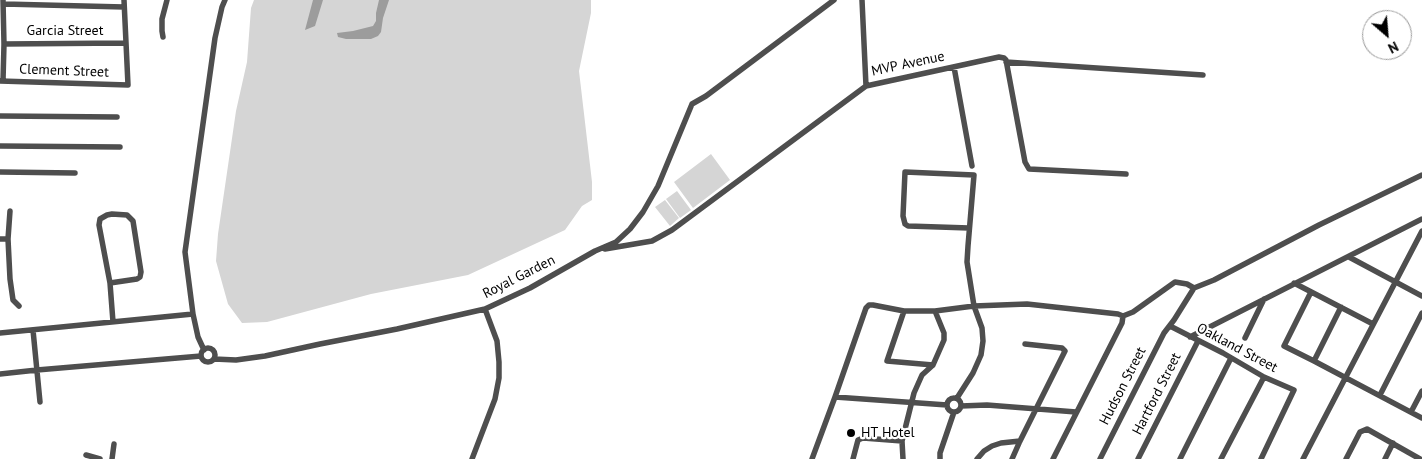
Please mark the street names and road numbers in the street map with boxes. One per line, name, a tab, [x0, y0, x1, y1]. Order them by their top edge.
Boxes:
street label: Garcia Street	[27, 23, 103, 39]
street label: MVP Avenue	[870, 48, 946, 80]
street label: Clement Street	[19, 61, 109, 81]
street label: Royal Garden	[480, 252, 558, 302]
street label: Oakland Street	[1194, 320, 1280, 376]
street label: Hudson Street	[1096, 344, 1150, 428]
street label: Hartford Street	[1129, 350, 1185, 438]

